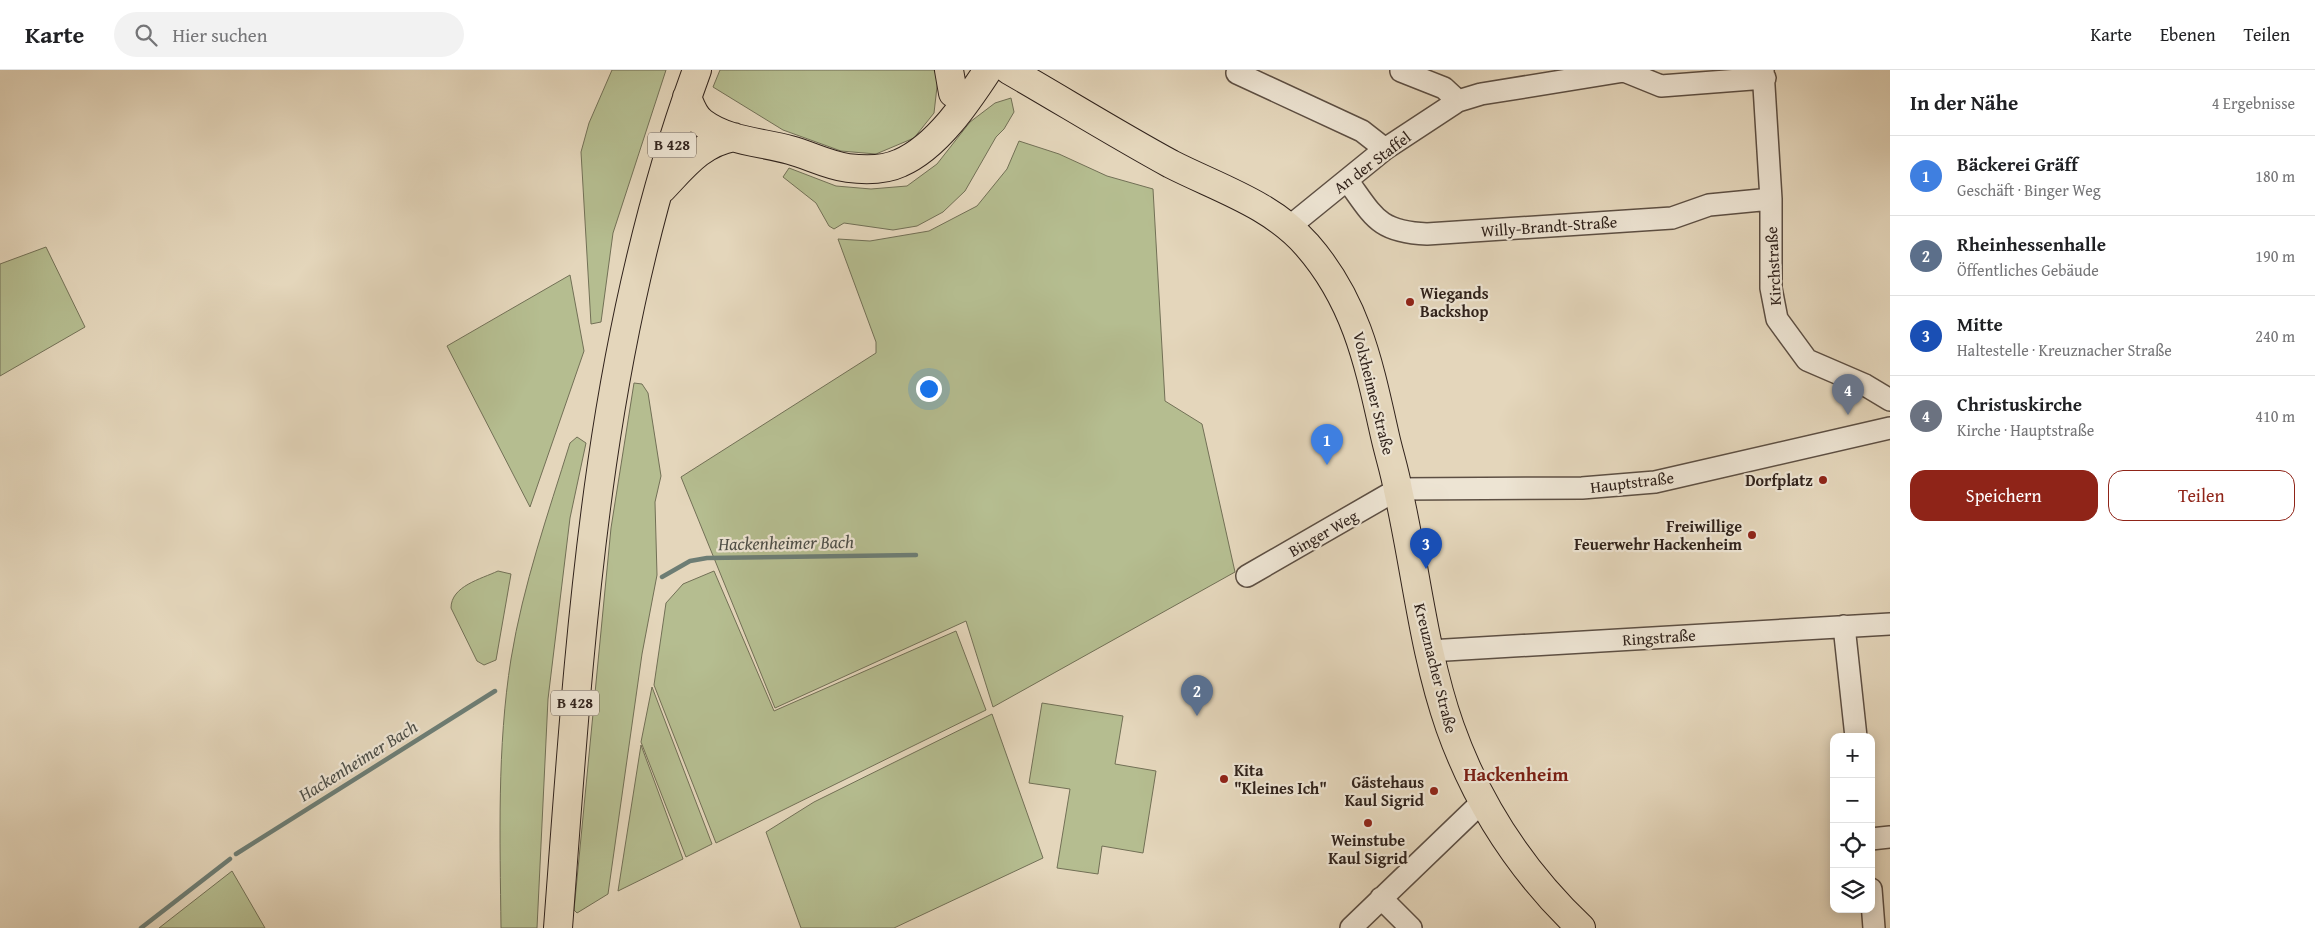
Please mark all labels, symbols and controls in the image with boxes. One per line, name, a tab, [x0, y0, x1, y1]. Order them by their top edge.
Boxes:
search box	[114, 12, 464, 57]
text: Karte	[25, 17, 84, 52]
icon: search	[132, 21, 160, 49]
text: Hier suchen	[172, 21, 267, 49]
text: Karte	[2091, 21, 2132, 48]
text: Ebenen	[2160, 21, 2216, 48]
text: Teilen	[2244, 21, 2290, 48]
text: In der Nähe	[1910, 87, 2018, 118]
text: 4 Ergebnisse	[2212, 91, 2295, 115]
street label: An der Staffel	[1328, 125, 1416, 199]
road number: B 428	[648, 132, 696, 158]
text: Bäckerei Gräff	[1957, 150, 2078, 178]
text: 1	[1922, 164, 1930, 188]
text: 180 m	[2255, 164, 2295, 188]
text: Geschäft · Binger Weg	[1957, 178, 2101, 202]
street label: Willy-Brandt-Straße	[1480, 209, 1618, 243]
street label: Kirchstraße	[1759, 226, 1787, 306]
text: Rheinhessenhalle	[1957, 230, 2106, 258]
text: 2	[1922, 244, 1930, 268]
text: 190 m	[2255, 244, 2295, 268]
text: Öffentliches Gebäude	[1957, 258, 2099, 282]
place label: Wiegands Backshop	[1420, 281, 1489, 323]
marker: Wiegands Backshop	[1404, 296, 1416, 308]
text: Mitte	[1957, 310, 2003, 338]
text: 3	[1922, 324, 1930, 348]
text: 240 m	[2255, 324, 2295, 348]
street label: Volxheimer Straße	[1347, 329, 1401, 457]
text: Haltestelle · Kreuznacher Straße	[1957, 338, 2172, 362]
pin: 4	[1832, 374, 1864, 415]
your location	[916, 376, 942, 402]
text: Christuskirche	[1957, 390, 2082, 418]
text: 4	[1922, 404, 1930, 428]
text: 410 m	[2255, 404, 2295, 428]
text: Kirche · Hauptstraße	[1957, 418, 2094, 442]
pin: 1	[1311, 424, 1343, 465]
street label: Hauptstraße	[1589, 465, 1675, 499]
place label: Dorfplatz	[1745, 468, 1813, 492]
button: Speichern	[1910, 470, 2098, 521]
button: Teilen	[2108, 470, 2295, 521]
marker: Dorfplatz	[1817, 474, 1829, 486]
street label: Binger Weg	[1284, 503, 1362, 563]
place label: Freiwillige Feuerwehr Hackenheim	[1574, 514, 1742, 556]
water label: Hackenheimer Bach	[717, 528, 854, 557]
pin: 3	[1410, 528, 1442, 569]
marker: Freiwillige Feuerwehr Hackenheim	[1746, 529, 1758, 541]
street label: Kreuznacher Straße	[1408, 600, 1464, 736]
street label: Ringstraße	[1621, 622, 1697, 652]
pin: 2	[1181, 675, 1213, 716]
road number: B 428	[551, 690, 599, 716]
water label: Hackenheimer Bach	[292, 713, 423, 809]
map controls	[1830, 733, 1875, 913]
button: +	[1830, 733, 1875, 778]
place label: Kita "Kleines Ich"	[1234, 758, 1327, 800]
district label: Hackenheim	[1463, 760, 1569, 788]
place label: Gästehaus Kaul Sigrid	[1345, 770, 1425, 812]
marker: Kita "Kleines Ich"	[1218, 773, 1230, 785]
button: −	[1830, 778, 1875, 823]
marker: Gästehaus Kaul Sigrid	[1428, 785, 1440, 797]
marker: Weinstube Kaul Sigrid	[1362, 817, 1374, 829]
button: locate	[1830, 823, 1875, 868]
place label: Weinstube Kaul Sigrid	[1328, 828, 1408, 870]
button: layers	[1830, 868, 1875, 913]

